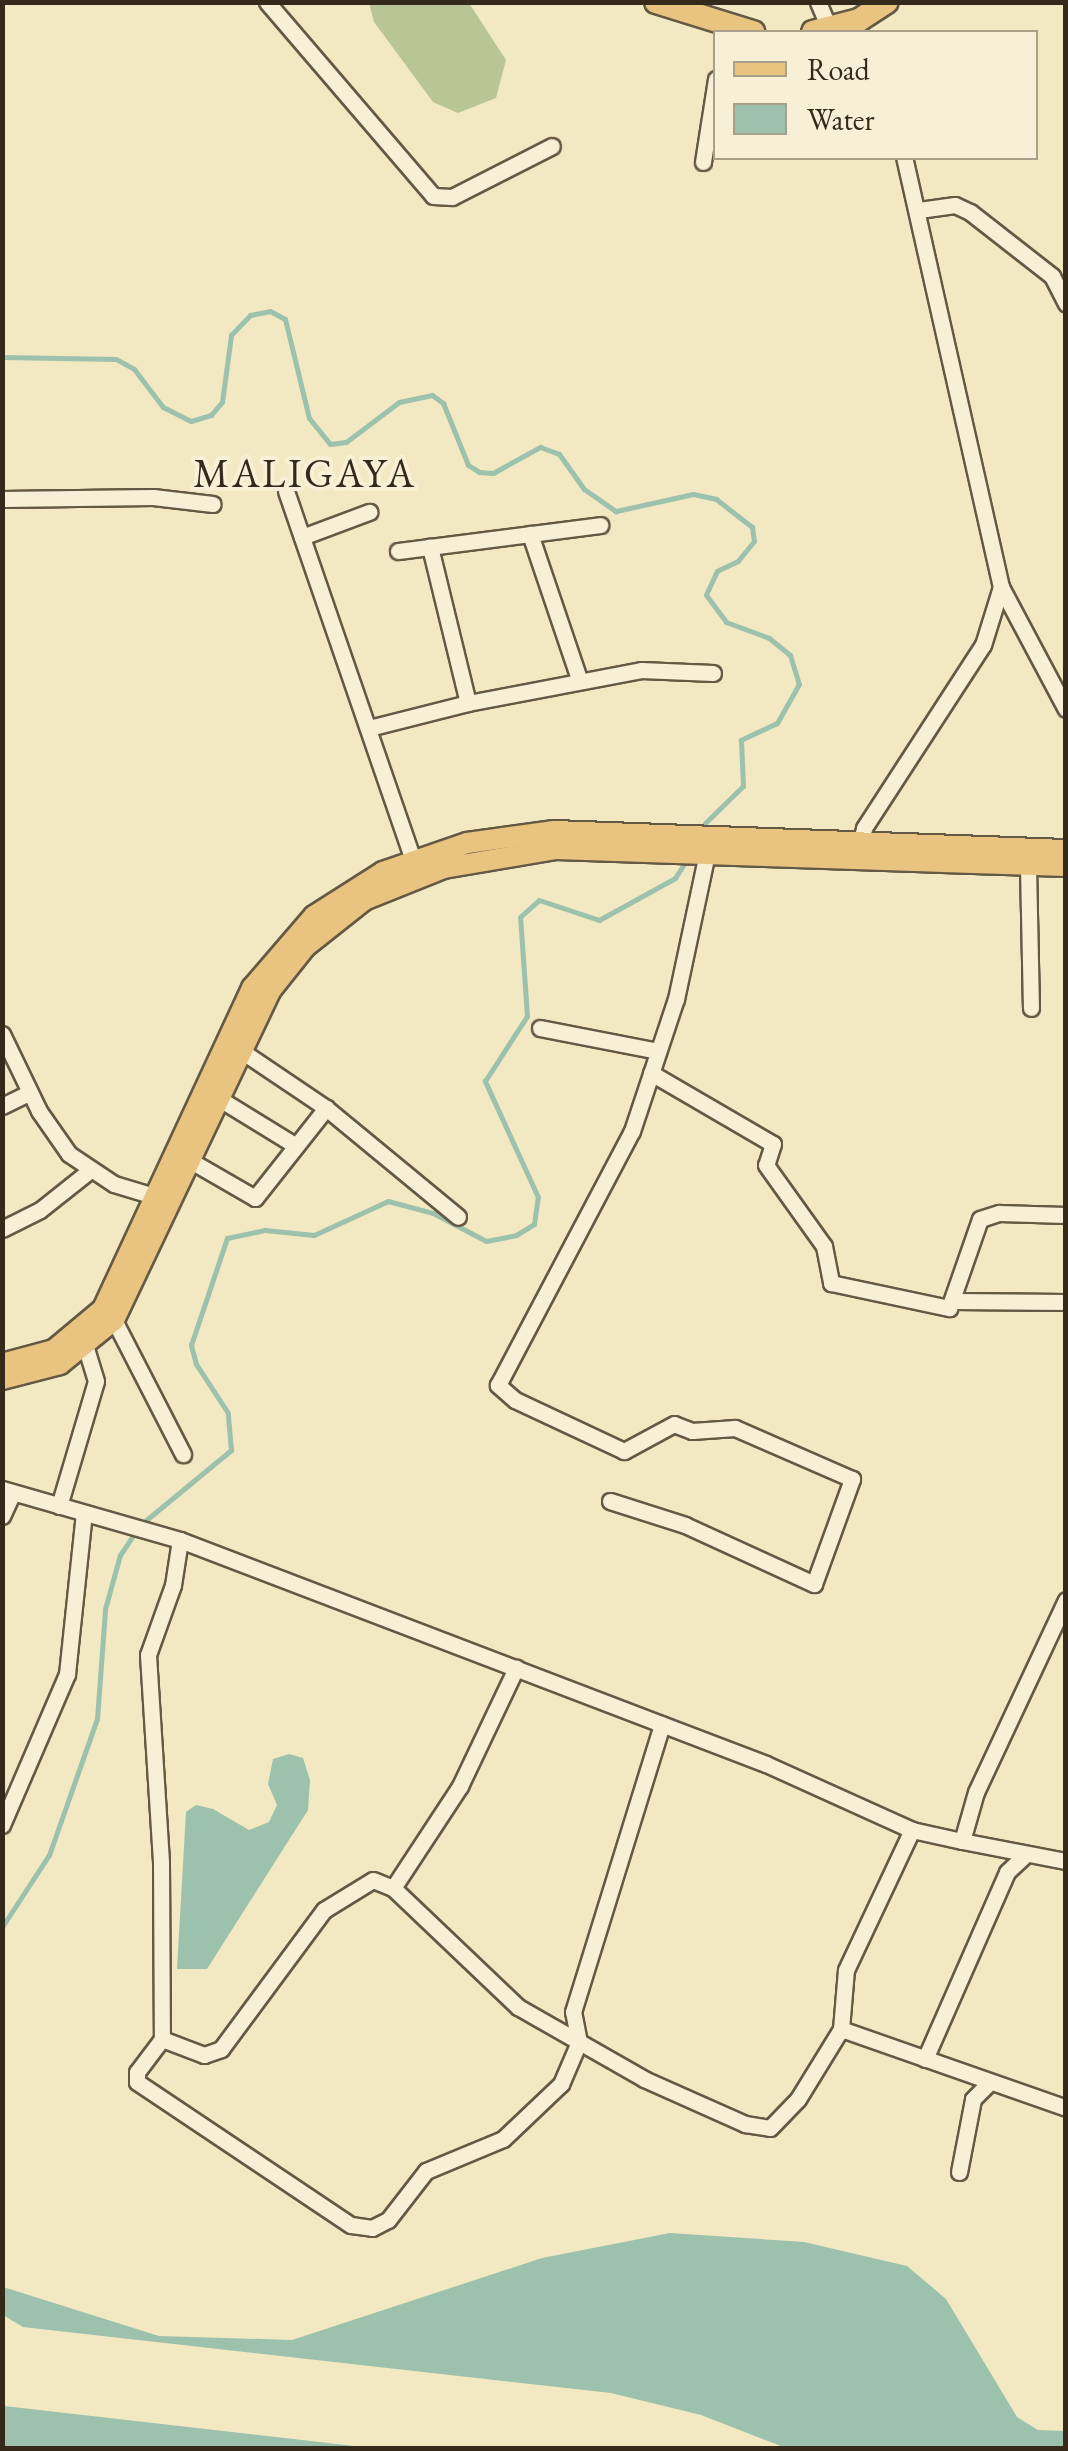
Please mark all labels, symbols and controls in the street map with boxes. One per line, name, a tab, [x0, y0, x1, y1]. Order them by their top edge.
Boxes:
legend	[713, 30, 1038, 160]
text: Road	[807, 50, 870, 89]
text: Water	[807, 100, 875, 139]
district label: MALIGAYA	[193, 449, 417, 497]

